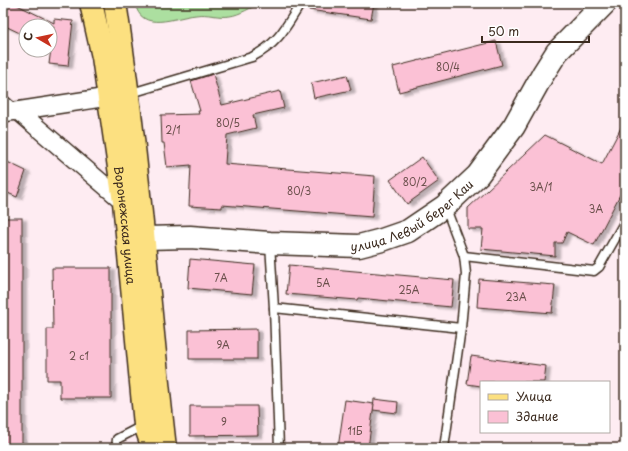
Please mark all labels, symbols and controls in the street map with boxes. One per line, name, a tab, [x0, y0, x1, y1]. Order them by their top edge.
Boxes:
north arrow	[18, 18, 58, 58]
scale bar	[482, 18, 589, 44]
text: 50 m	[488, 22, 519, 40]
text: С	[19, 31, 37, 42]
house number: 80/4	[436, 59, 460, 74]
house number: 80/5	[216, 115, 240, 130]
house number: 2/1	[165, 122, 181, 137]
street label: Воронежская улица	[110, 165, 141, 286]
house number: 80/2	[403, 174, 427, 189]
street label: улица Левый берег Каи	[350, 175, 477, 255]
house number: 3А/1	[529, 179, 553, 194]
house number: 80/3	[287, 183, 311, 198]
house number: 3А	[589, 201, 603, 216]
house number: 7А	[214, 270, 228, 285]
house number: 5А	[316, 275, 330, 290]
house number: 25А	[399, 282, 420, 297]
house number: 23А	[505, 289, 527, 304]
house number: 9А	[216, 337, 230, 352]
house number: 2 с1	[69, 348, 89, 363]
legend	[480, 381, 610, 433]
text: Улица	[516, 387, 552, 405]
text: Здание	[516, 407, 558, 425]
house number: 9	[221, 414, 227, 429]
house number: 11Б	[348, 423, 363, 438]

